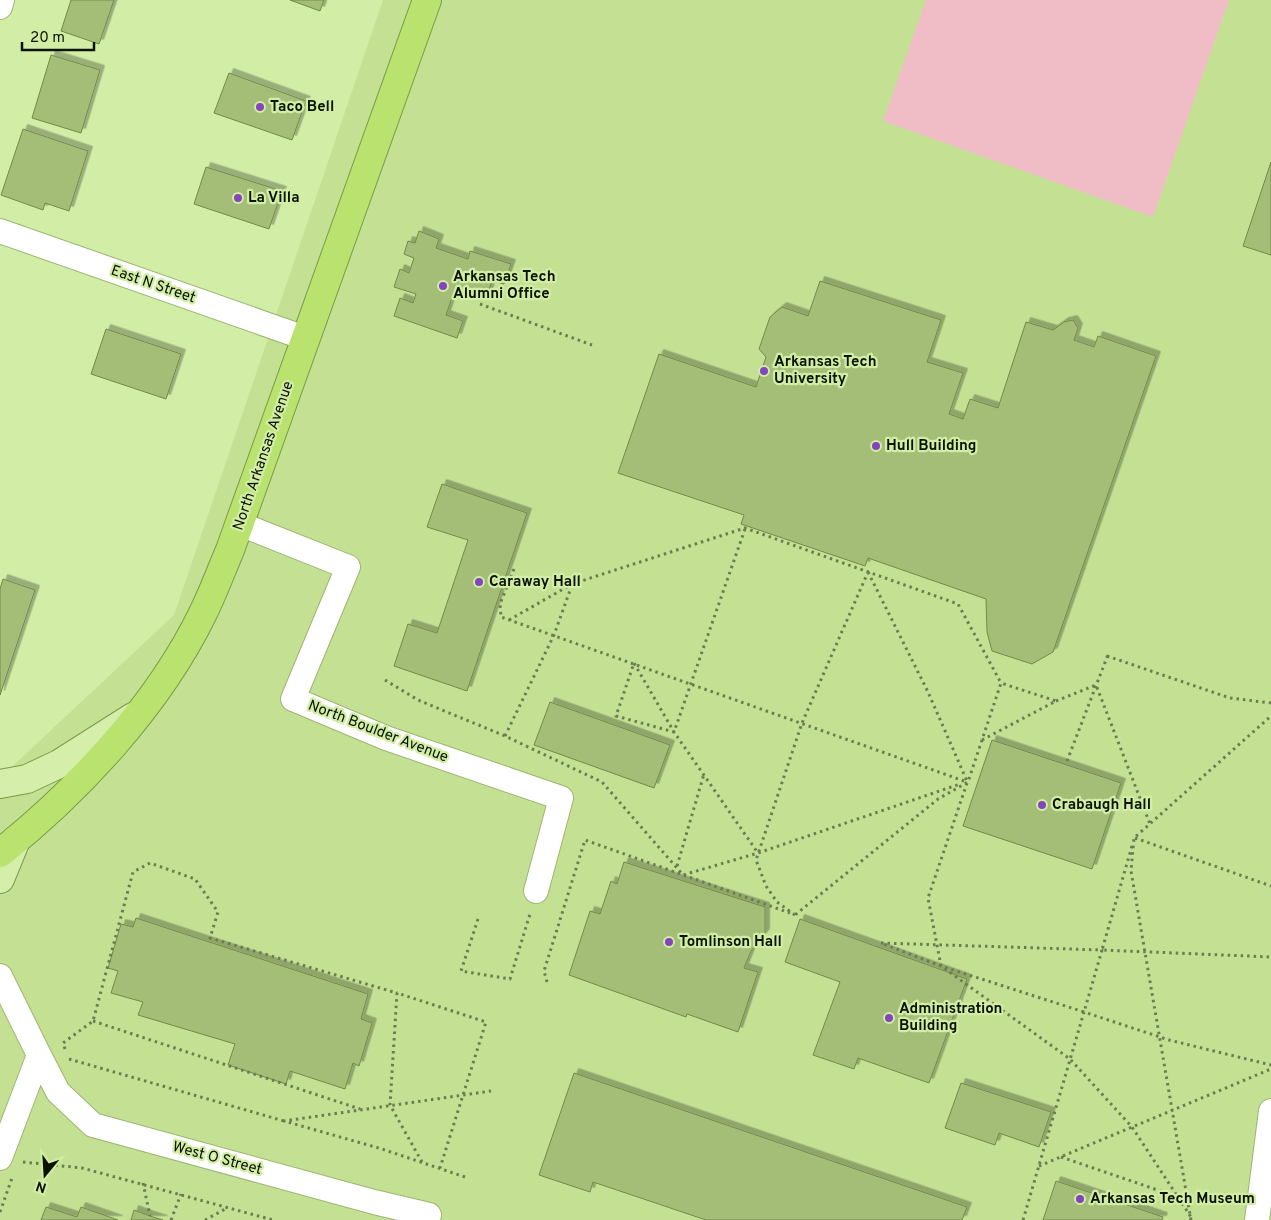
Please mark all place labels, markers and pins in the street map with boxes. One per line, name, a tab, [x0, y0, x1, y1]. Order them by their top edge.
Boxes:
place label: Taco Bell	[270, 98, 334, 117]
marker: Taco Bell	[254, 101, 266, 113]
place label: La Villa	[248, 189, 300, 208]
marker: La Villa	[232, 192, 244, 204]
place label: Arkansas Tech Alumni Office	[453, 268, 556, 304]
marker: Arkansas Tech Alumni Office	[437, 280, 449, 292]
place label: Arkansas Tech University	[774, 353, 877, 389]
marker: Arkansas Tech University	[758, 365, 770, 377]
place label: Hull Building	[886, 437, 977, 456]
marker: Hull Building	[870, 440, 882, 452]
place label: Caraway Hall	[489, 573, 581, 592]
marker: Caraway Hall	[473, 576, 485, 588]
place label: Crabaugh Hall	[1052, 796, 1151, 815]
marker: Crabaugh Hall	[1036, 799, 1048, 811]
place label: Tomlinson Hall	[679, 933, 782, 952]
marker: Tomlinson Hall	[663, 936, 675, 948]
place label: Administration Building	[899, 1000, 1003, 1036]
marker: Administration Building	[883, 1012, 895, 1024]
place label: Arkansas Tech Museum	[1090, 1190, 1255, 1209]
marker: Arkansas Tech Museum	[1074, 1193, 1086, 1205]

